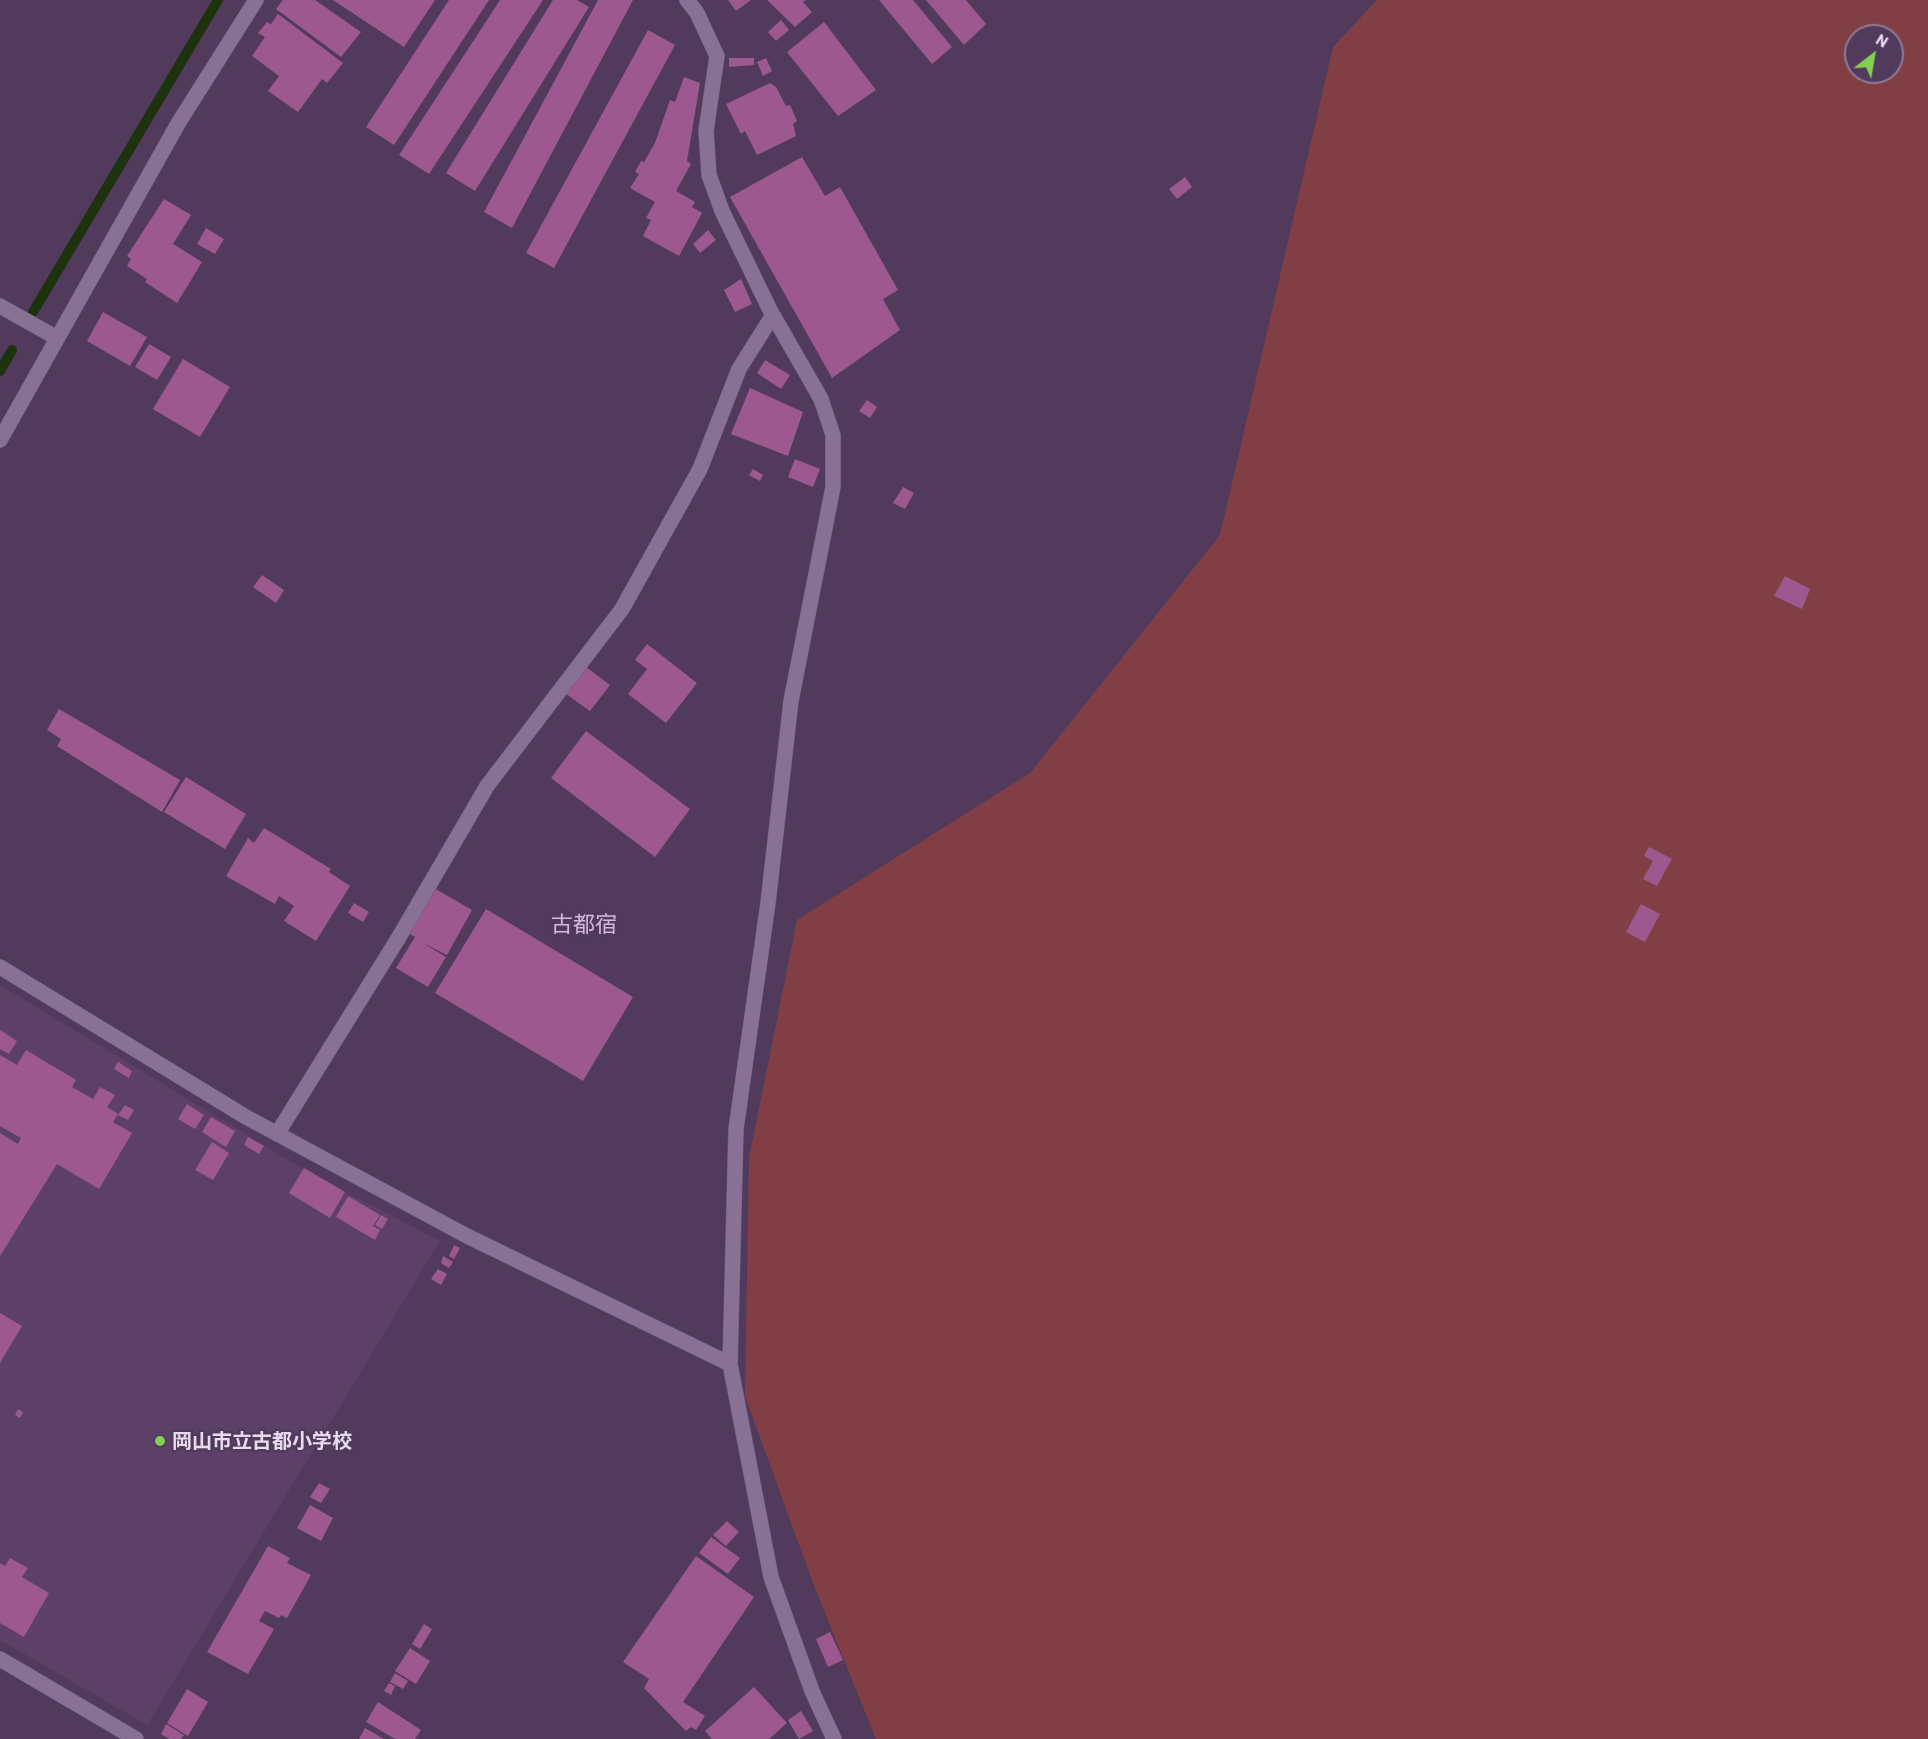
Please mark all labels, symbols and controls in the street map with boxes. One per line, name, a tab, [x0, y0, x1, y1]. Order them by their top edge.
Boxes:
north arrow	[1844, 24, 1904, 84]
text: N	[1873, 29, 1892, 51]
district label: 古都宿	[551, 912, 617, 938]
place label: 岡山市立古都小学校	[172, 1429, 352, 1453]
marker: 岡山市立古都小学校	[153, 1434, 167, 1448]

